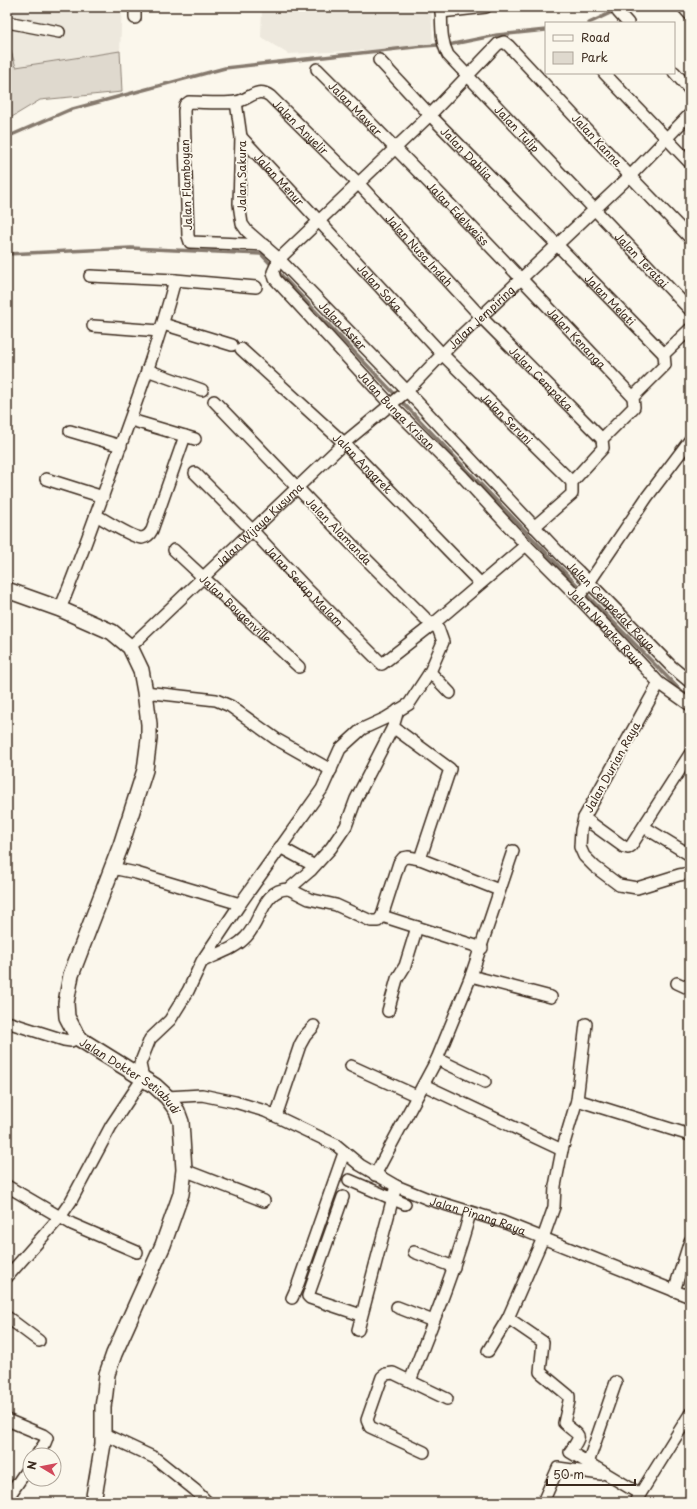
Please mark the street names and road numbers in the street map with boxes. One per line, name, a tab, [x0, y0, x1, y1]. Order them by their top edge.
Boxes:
street label: Jalan Mawar	[325, 77, 387, 140]
street label: Jalan Anyelir	[269, 95, 333, 158]
street label: Jalan Tulip	[491, 101, 544, 156]
street label: Jalan Kanna	[568, 110, 627, 171]
street label: Jalan Dahlia	[437, 122, 497, 184]
street label: Jalan Flamboyan	[176, 139, 196, 231]
street label: Jalan Sakura	[233, 140, 250, 211]
street label: Jalan Menur	[251, 149, 309, 210]
street label: Jalan Edelweiss	[424, 177, 493, 249]
street label: Jalan Nusa Indah	[382, 210, 457, 290]
street label: Jalan Teratai	[611, 228, 673, 291]
street label: Jalan Soka	[354, 260, 407, 315]
street label: Jalan Melati	[581, 270, 640, 329]
street label: Jalan Jempiring	[443, 281, 518, 352]
street label: Jalan Aster	[315, 297, 372, 354]
street label: Jalan Kenanga	[544, 303, 611, 372]
street label: Jalan Cempaka	[506, 342, 577, 414]
street label: Jalan Bunga Krisan	[355, 367, 439, 453]
street label: Jalan Seruni	[477, 388, 537, 448]
street label: Jalan Anggrek	[329, 429, 397, 497]
street label: Jalan Wijaya Kusuma	[211, 478, 307, 570]
street label: Jalan Alamanda	[302, 493, 376, 569]
street label: Jalan Sedap Malam	[262, 541, 348, 630]
street label: Jalan Cempedak Raya	[564, 557, 660, 654]
street label: Jalan Bougenville	[196, 570, 276, 646]
street label: Jalan Nangka Raya	[564, 583, 649, 671]
street label: Jalan Durian Raya	[580, 719, 644, 815]
street label: Jalan Dokter Setiabudi	[77, 1033, 186, 1116]
street label: Jalan Pinang Raya	[428, 1192, 529, 1239]

